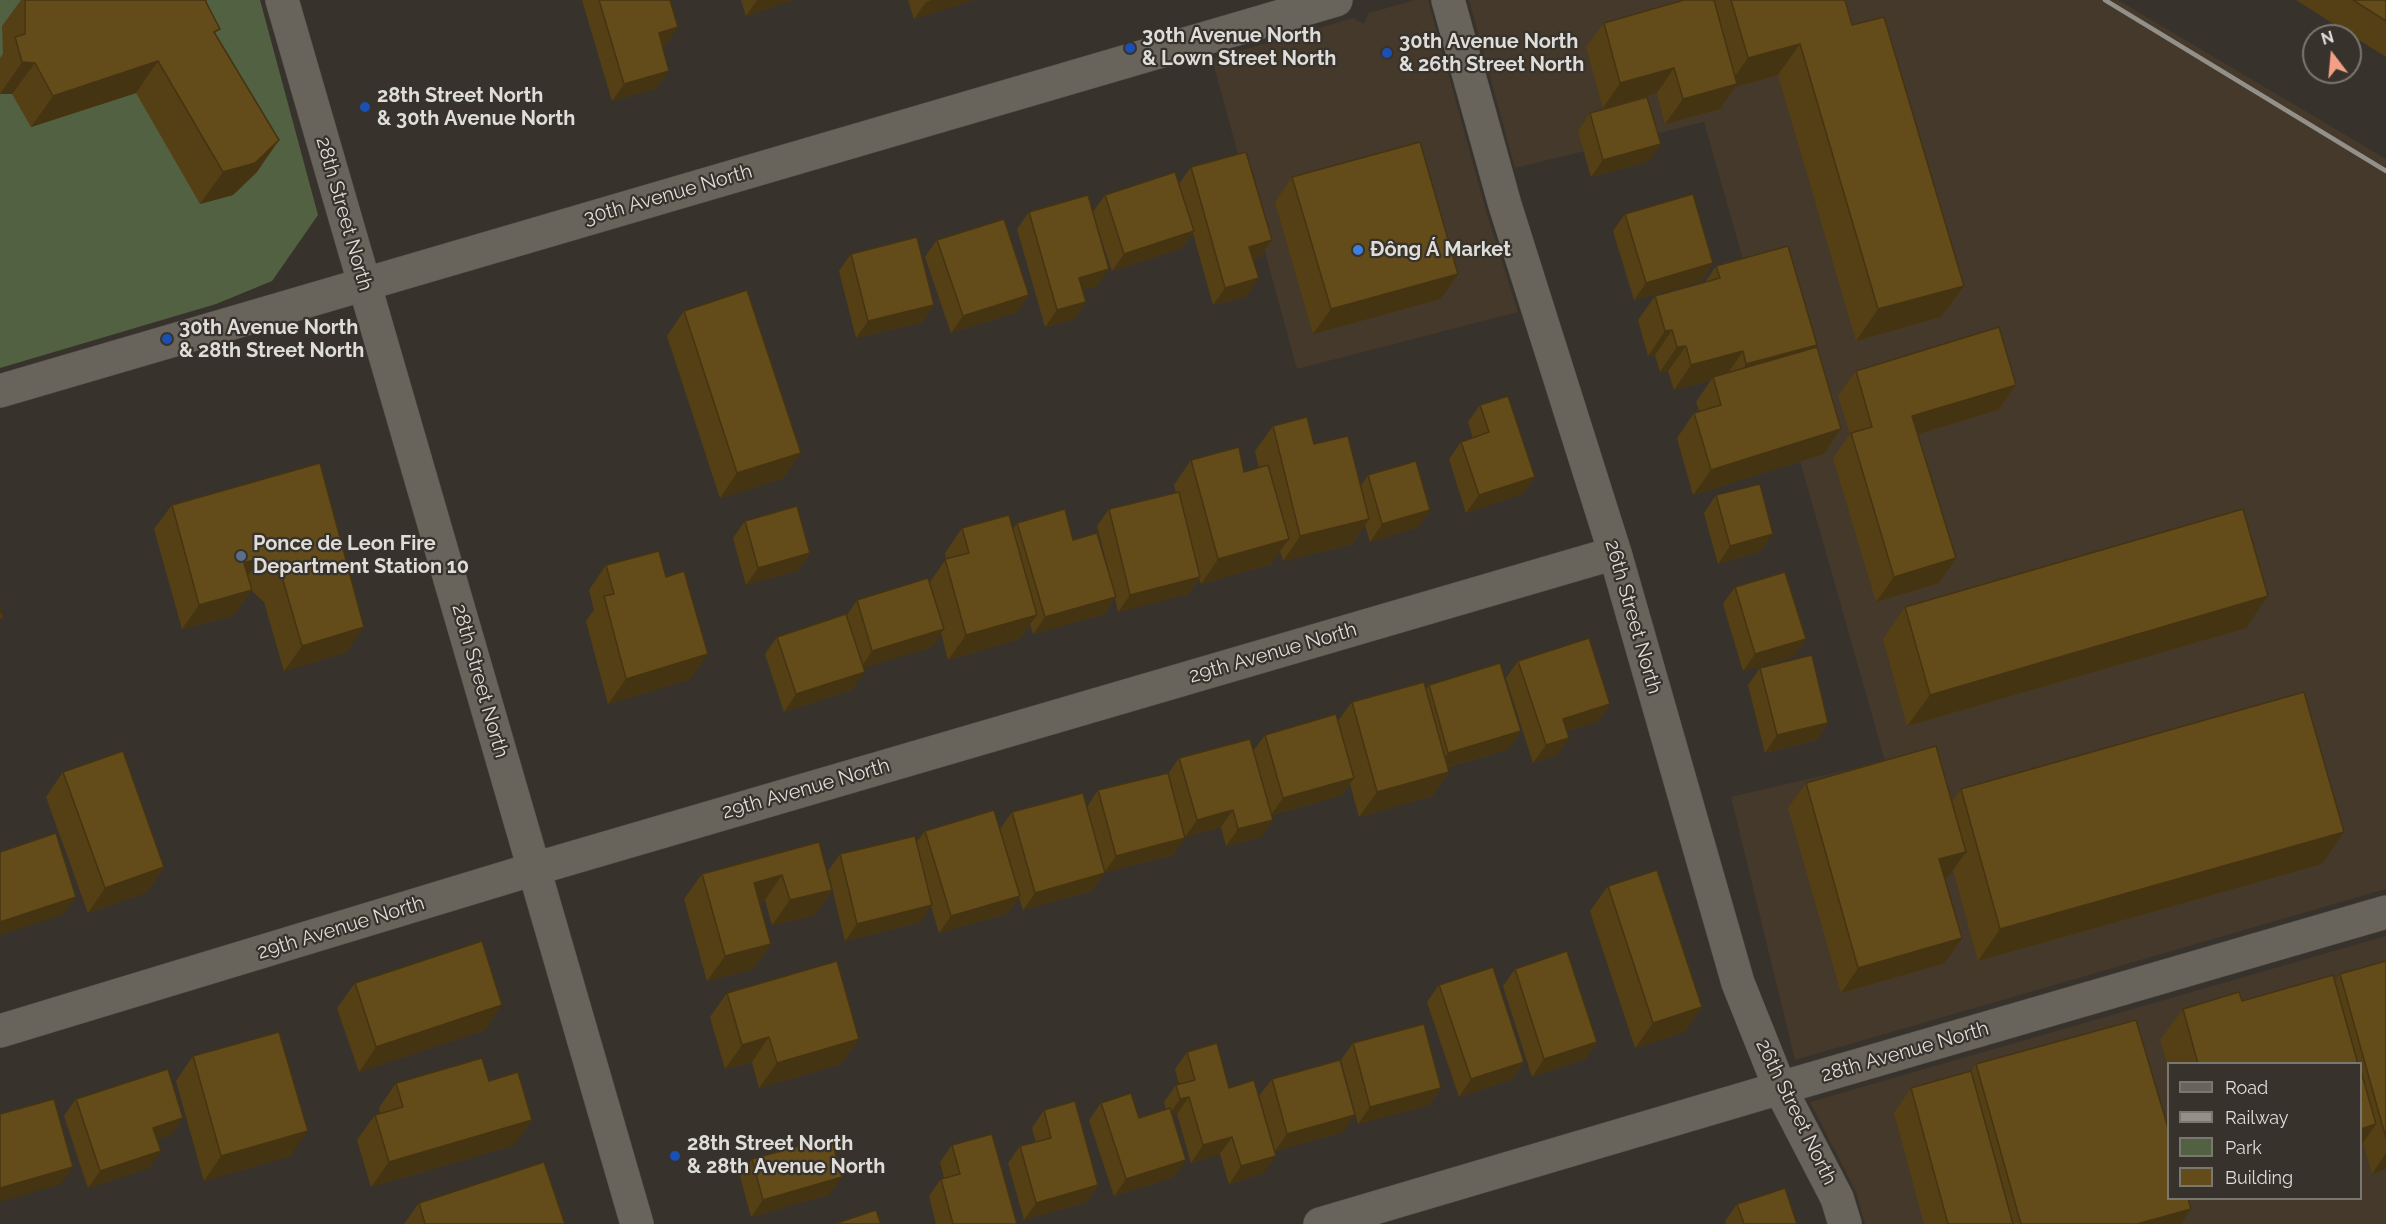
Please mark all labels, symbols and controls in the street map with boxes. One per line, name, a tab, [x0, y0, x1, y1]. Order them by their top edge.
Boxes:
place label: 30th Avenue North & Lown Street North	[1142, 24, 1336, 71]
north arrow	[2302, 24, 2362, 84]
text: N	[2319, 27, 2336, 49]
place label: 30th Avenue North & 26th Street North	[1399, 30, 1584, 77]
marker: 30th Avenue North & Lown Street North	[1123, 41, 1137, 55]
marker: 30th Avenue North & 26th Street North	[1380, 46, 1394, 60]
place label: 28th Street North & 30th Avenue North	[377, 84, 575, 131]
marker: 28th Street North & 30th Avenue North	[358, 100, 372, 114]
street label: 28th Street North	[311, 134, 377, 294]
street label: 30th Avenue North	[581, 159, 755, 231]
place label: Đông Á Market	[1370, 238, 1511, 262]
marker: Đông Á Market	[1351, 243, 1365, 257]
place label: 30th Avenue North & 28th Street North	[179, 316, 364, 363]
marker: 30th Avenue North & 28th Street North	[160, 332, 174, 346]
place label: Ponce de Leon Fire Department Station 10	[253, 532, 469, 579]
street label: 26th Street North	[1600, 537, 1666, 697]
marker: Ponce de Leon Fire Department Station 10	[234, 549, 248, 563]
street label: 28th Street North	[447, 601, 513, 761]
street label: 29th Avenue North	[1186, 618, 1360, 688]
street label: 29th Avenue North	[719, 754, 893, 824]
street label: 29th Avenue North	[255, 891, 427, 965]
street label: 28th Avenue North	[1818, 1017, 1992, 1087]
street label: 26th Street North	[1750, 1035, 1842, 1189]
legend	[2167, 1062, 2362, 1200]
text: Road	[2225, 1077, 2268, 1098]
text: Railway	[2225, 1107, 2289, 1128]
place label: 28th Street North & 28th Avenue North	[687, 1132, 885, 1179]
text: Park	[2225, 1137, 2262, 1158]
marker: 28th Street North & 28th Avenue North	[668, 1149, 682, 1163]
text: Building	[2225, 1167, 2293, 1188]

